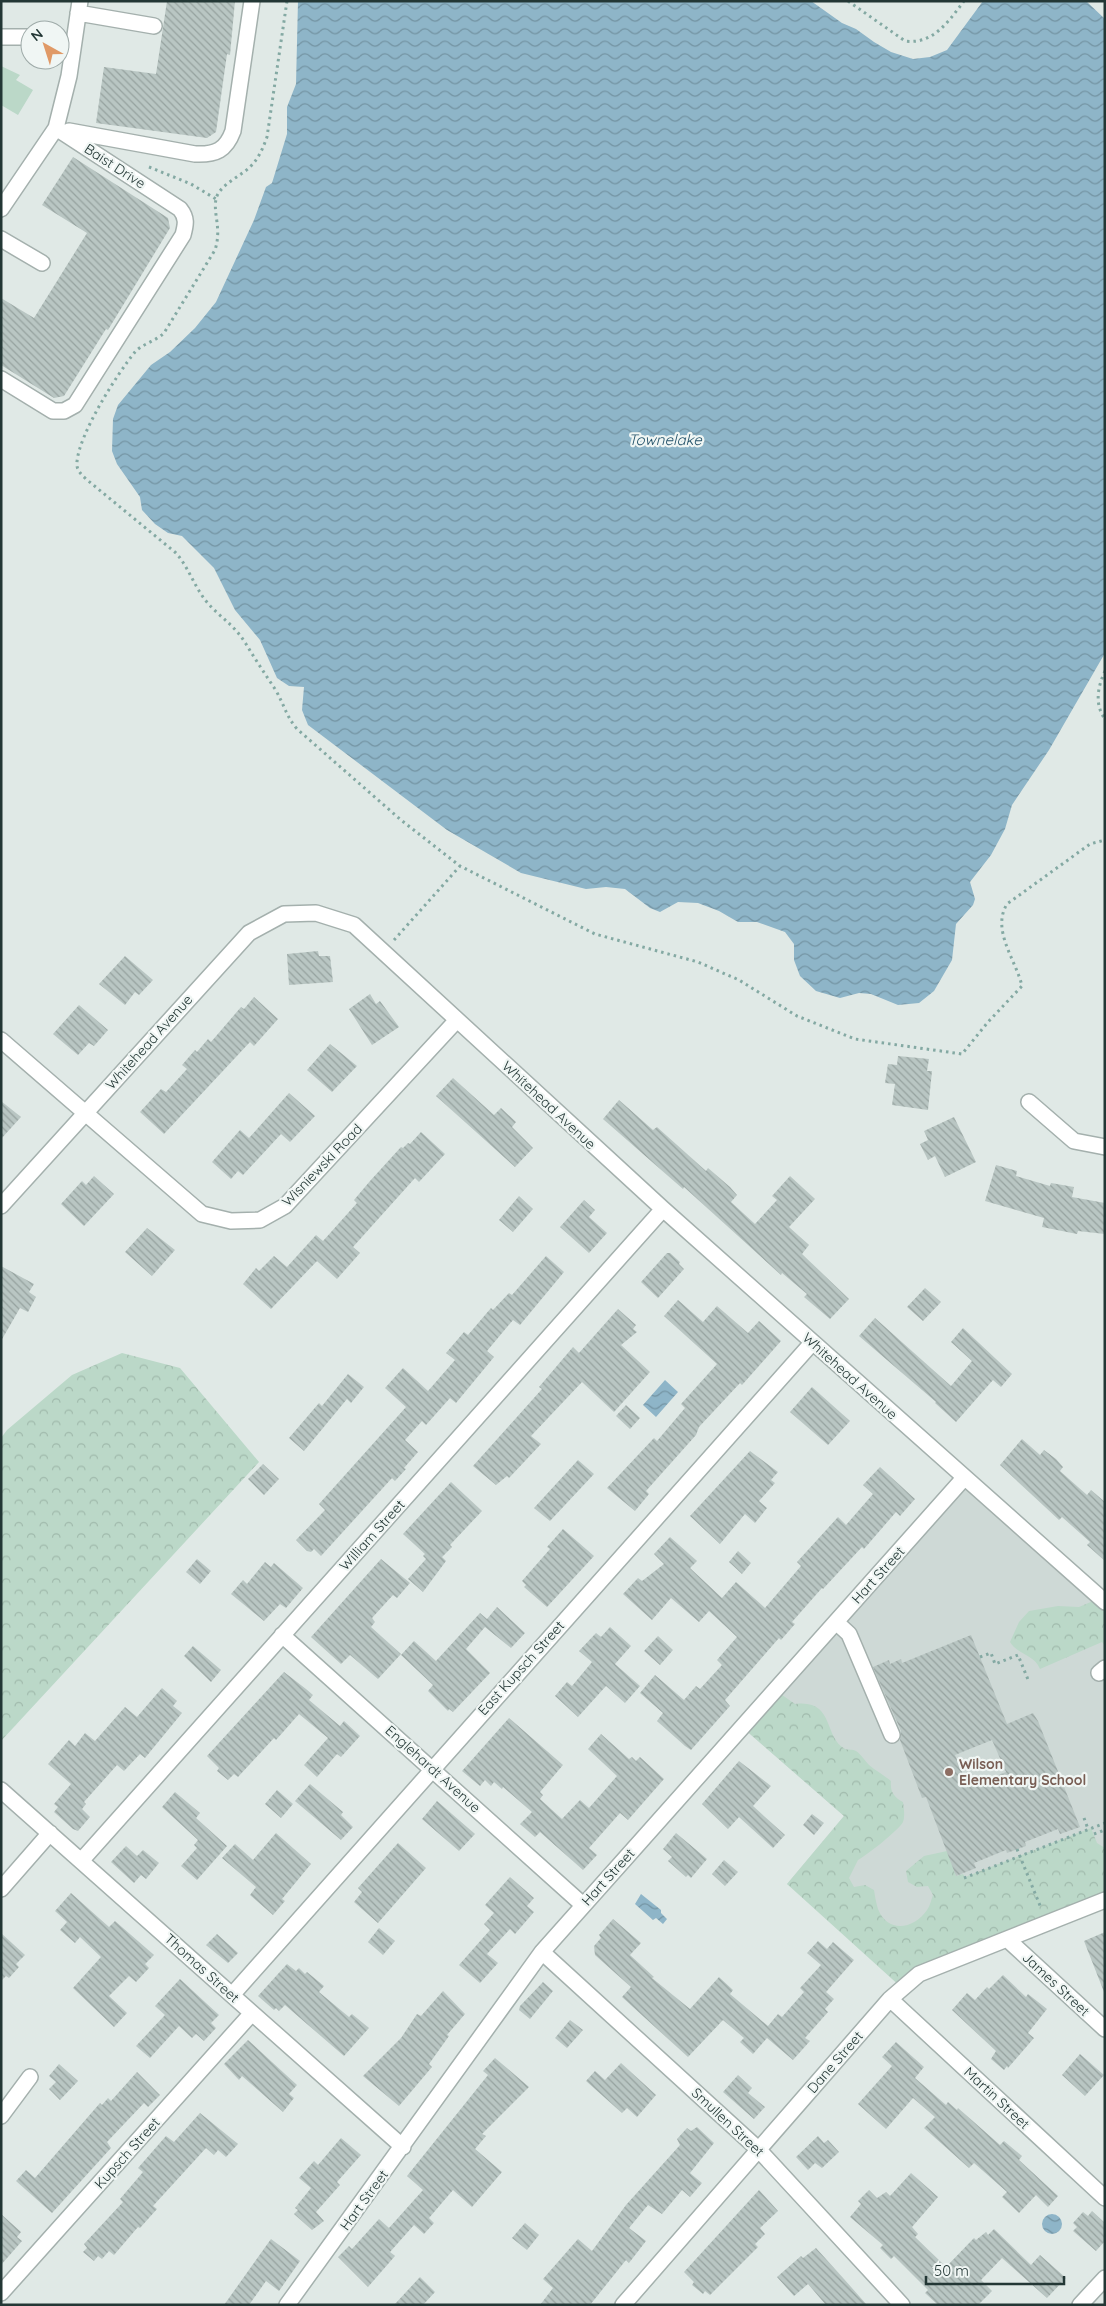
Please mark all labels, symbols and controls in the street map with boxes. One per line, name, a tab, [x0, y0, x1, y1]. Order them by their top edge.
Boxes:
north arrow	[20, 20, 70, 70]
text: N	[27, 25, 46, 45]
street label: Baist Drive	[81, 140, 149, 192]
water label: Townelake	[628, 430, 702, 449]
street label: Whitehead Avenue	[102, 991, 196, 1093]
street label: Whitehead Avenue	[498, 1057, 600, 1153]
street label: Wisniewski Road	[278, 1120, 366, 1210]
street label: Whitehead Avenue	[799, 1329, 901, 1423]
street label: William Street	[335, 1496, 409, 1574]
street label: Hart Street	[848, 1542, 909, 1607]
street label: East Kupsch Street	[474, 1617, 568, 1719]
street label: Englehardt Avenue	[382, 1721, 484, 1817]
place label: Wilson Elementary School	[959, 1755, 1086, 1789]
marker: Wilson Elementary School	[943, 1766, 955, 1778]
street label: Hart Street	[578, 1844, 639, 1909]
street label: Thomas Street	[161, 1930, 243, 2007]
street label: James Street	[1018, 1948, 1094, 2020]
street label: Dane Street	[803, 2027, 867, 2097]
street label: Martin Street	[960, 2063, 1034, 2133]
street label: Smullen Street	[688, 2084, 768, 2160]
street label: Kupsch Street	[90, 2114, 164, 2192]
street label: Hart Street	[336, 2166, 392, 2234]
scale bar	[926, 2254, 1064, 2286]
text: 50 m	[934, 2261, 969, 2280]

